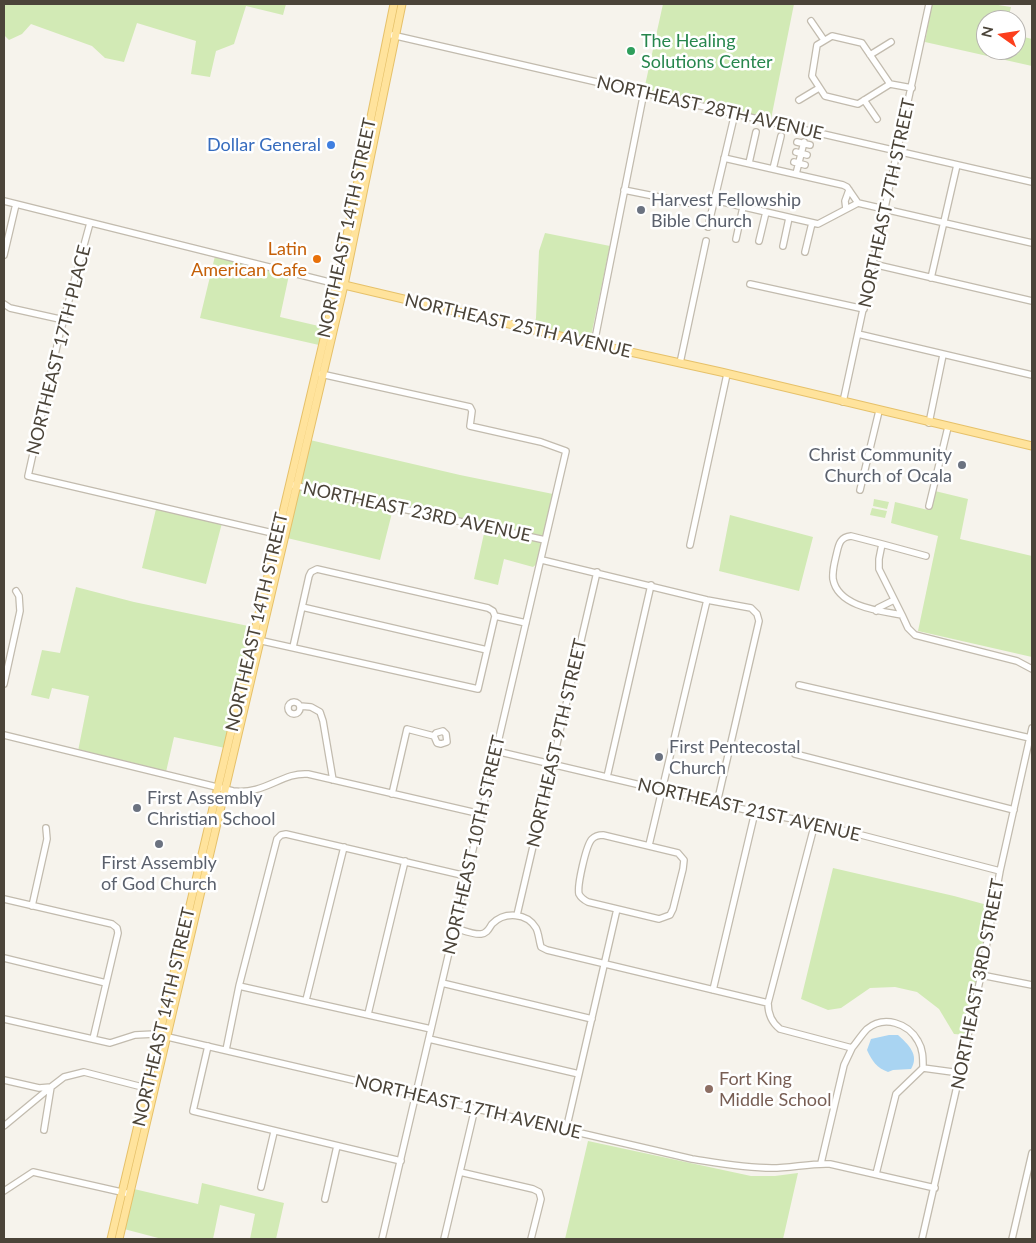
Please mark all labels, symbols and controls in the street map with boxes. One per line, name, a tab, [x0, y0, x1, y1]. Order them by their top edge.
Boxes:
north arrow	[976, 10, 1026, 60]
text: N	[977, 25, 996, 39]
place label: The Healing Solutions Center	[641, 30, 773, 72]
marker: The Healing Solutions Center	[625, 45, 637, 57]
street label: NORTHEAST 28TH AVENUE	[595, 71, 825, 145]
street label: NORTHEAST 7TH STREET	[854, 96, 920, 310]
street label: NORTHEAST 14TH STREET	[313, 116, 381, 340]
place label: Dollar General	[207, 134, 321, 156]
marker: Dollar General	[325, 139, 337, 151]
place label: Harvest Fellowship Bible Church	[651, 189, 801, 232]
marker: Harvest Fellowship Bible Church	[635, 204, 647, 216]
place label: Latin American Cafe	[191, 238, 307, 280]
street label: NORTHEAST 17TH PLACE	[22, 243, 96, 457]
marker: Latin American Cafe	[311, 253, 323, 265]
street label: NORTHEAST 25TH AVENUE	[403, 289, 633, 363]
place label: Christ Community Church of Ocala	[808, 444, 952, 486]
marker: Christ Community Church of Ocala	[956, 459, 968, 471]
street label: NORTHEAST 23RD AVENUE	[301, 477, 533, 547]
street label: NORTHEAST 14TH STREET	[221, 510, 293, 734]
street label: NORTHEAST 9TH STREET	[522, 637, 592, 849]
street label: NORTHEAST 10TH STREET	[438, 733, 510, 957]
place label: First Pentecostal Church	[669, 736, 801, 779]
marker: First Pentecostal Church	[653, 751, 665, 763]
street label: NORTHEAST 21ST AVENUE	[635, 774, 863, 846]
place label: First Assembly Christian School	[147, 787, 275, 830]
marker: First Assembly Christian School	[131, 802, 143, 814]
marker: First Assembly of God Church	[153, 838, 165, 850]
place label: First Assembly of God Church	[101, 852, 217, 894]
street label: NORTHEAST 3RD STREET	[947, 877, 1009, 1091]
street label: NORTHEAST 14TH STREET	[128, 905, 200, 1129]
place label: Fort King Middle School	[719, 1068, 831, 1110]
street label: NORTHEAST 17TH AVENUE	[353, 1070, 583, 1144]
marker: Fort King Middle School	[703, 1083, 715, 1095]

